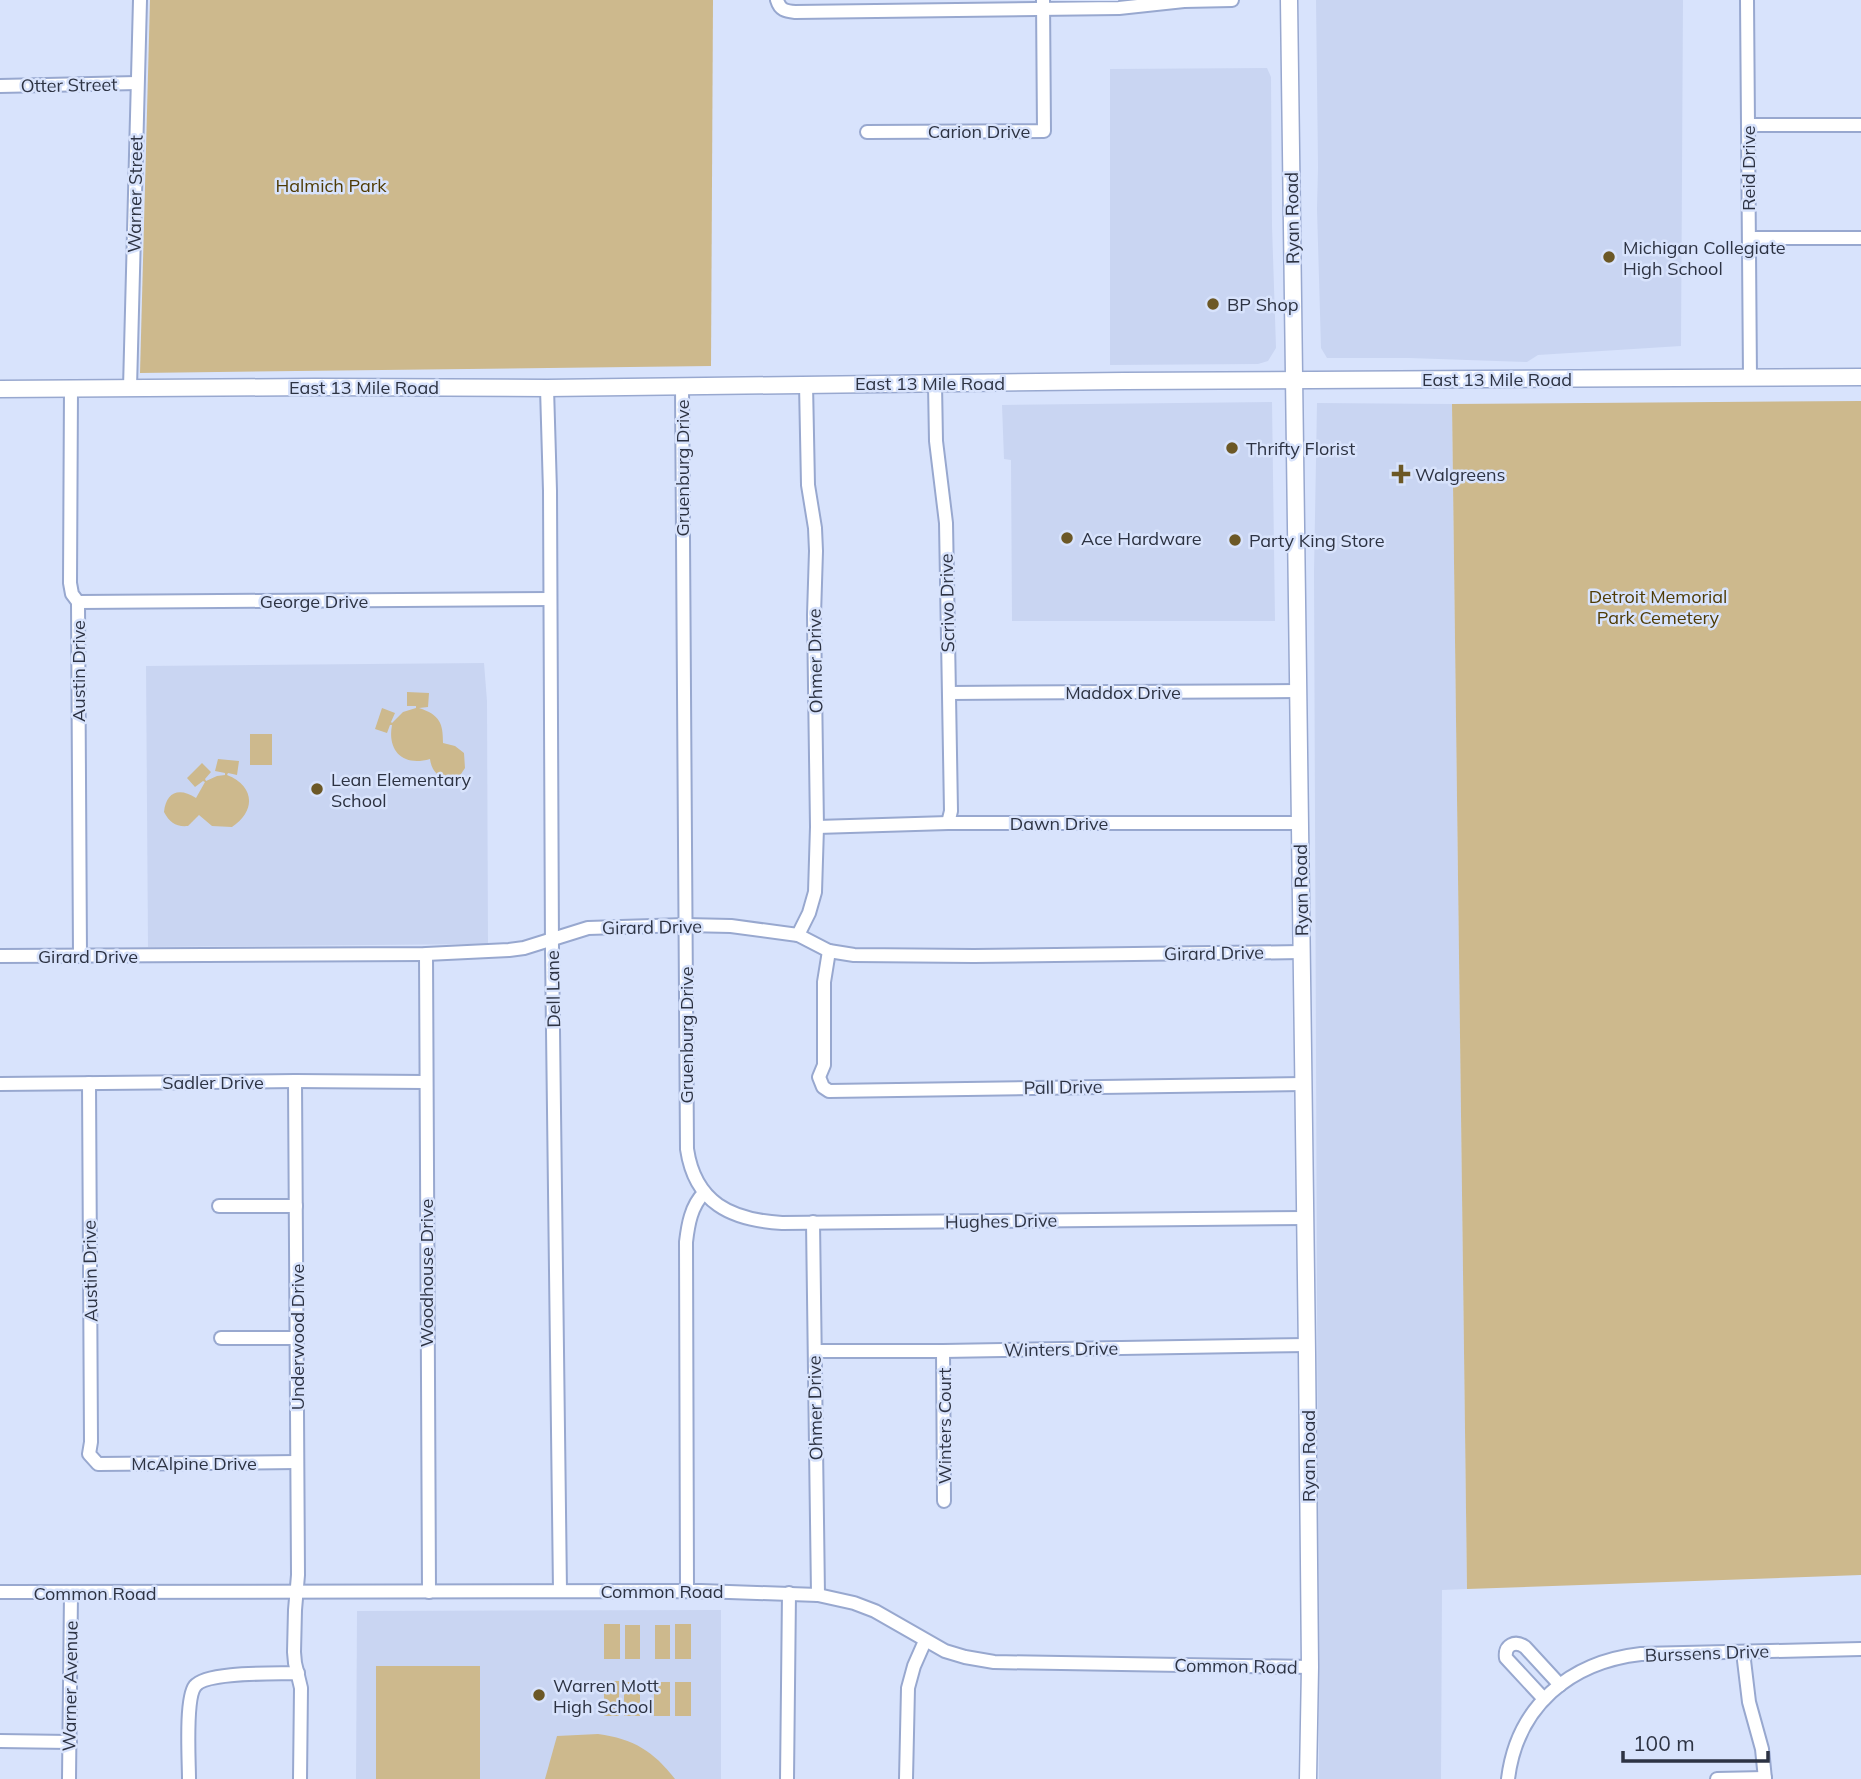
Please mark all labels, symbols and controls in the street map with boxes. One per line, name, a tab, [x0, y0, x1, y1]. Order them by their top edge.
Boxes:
street label: Otter Street	[20, 73, 118, 97]
street label: Carion Drive	[928, 120, 1030, 143]
street label: Reid Drive	[1737, 125, 1760, 211]
street label: Warner Street	[122, 135, 148, 253]
street label: Ryan Road	[1280, 172, 1304, 264]
park label: Halmich Park	[275, 174, 387, 197]
place label: Michigan Collegiate High School	[1623, 236, 1786, 280]
marker: Michigan Collegiate High School	[1601, 249, 1617, 265]
place label: BP Shop	[1227, 293, 1299, 316]
marker: BP Shop	[1205, 296, 1221, 312]
street label: East 13 Mile Road	[1422, 368, 1572, 391]
street label: East 13 Mile Road	[855, 372, 1005, 395]
street label: East 13 Mile Road	[289, 376, 439, 399]
street label: Gruenburg Drive	[671, 399, 694, 537]
place label: Thrifty Florist	[1246, 437, 1355, 460]
marker: Thrifty Florist	[1224, 440, 1240, 456]
place label: Walgreens	[1415, 463, 1505, 486]
marker: Walgreens	[1393, 466, 1409, 482]
place label: Ace Hardware	[1081, 527, 1202, 550]
place label: Party King Store	[1249, 529, 1384, 552]
marker: Ace Hardware	[1059, 530, 1075, 546]
marker: Party King Store	[1227, 532, 1243, 548]
street label: Scrivo Drive	[935, 553, 959, 653]
park label: Detroit Memorial Park Cemetery	[1589, 585, 1727, 629]
street label: George Drive	[260, 590, 368, 613]
street label: Ohmer Drive	[803, 608, 827, 714]
street label: Austin Drive	[67, 620, 90, 722]
street label: Maddox Drive	[1065, 681, 1181, 704]
place label: Lean Elementary School	[331, 768, 472, 812]
marker: Lean Elementary School	[309, 781, 325, 797]
street label: Dawn Drive	[1010, 812, 1108, 835]
street label: Ryan Road	[1289, 844, 1313, 936]
street label: Girard Drive	[602, 915, 702, 939]
street label: Girard Drive	[1164, 941, 1264, 965]
street label: Girard Drive	[38, 945, 138, 968]
street label: Dell Lane	[541, 950, 565, 1028]
street label: Gruenburg Drive	[675, 966, 698, 1104]
street label: Sadler Drive	[162, 1071, 264, 1094]
street label: Pall Drive	[1023, 1075, 1103, 1099]
street label: Woodhouse Drive	[415, 1199, 438, 1347]
street label: Hughes Drive	[945, 1209, 1057, 1233]
street label: Austin Drive	[78, 1220, 102, 1322]
street label: Underwood Drive	[286, 1264, 309, 1410]
street label: Winters Drive	[1004, 1337, 1118, 1361]
street label: Ohmer Drive	[803, 1355, 827, 1461]
street label: Winters Court	[933, 1368, 956, 1484]
street label: Ryan Road	[1297, 1410, 1320, 1502]
street label: McAlpine Drive	[131, 1452, 257, 1475]
street label: Common Road	[600, 1580, 724, 1603]
street label: Common Road	[33, 1582, 157, 1605]
street label: Warner Avenue	[57, 1621, 83, 1751]
street label: Burssens Drive	[1644, 1639, 1770, 1667]
street label: Common Road	[1174, 1653, 1298, 1679]
place label: Warren Mott High School	[553, 1674, 659, 1718]
marker: Warren Mott High School	[531, 1687, 547, 1703]
scale bar	[1623, 1720, 1768, 1764]
text: 100 m	[1633, 1730, 1695, 1756]

